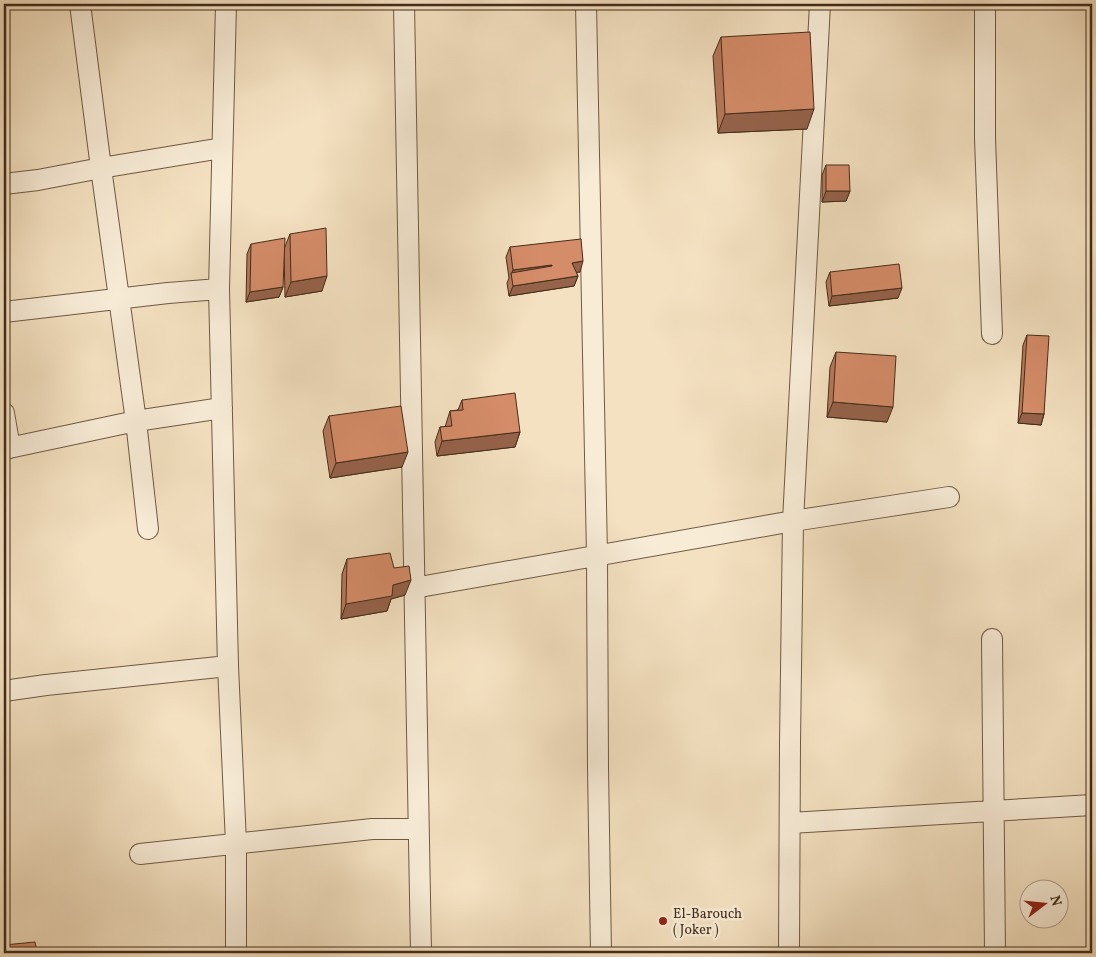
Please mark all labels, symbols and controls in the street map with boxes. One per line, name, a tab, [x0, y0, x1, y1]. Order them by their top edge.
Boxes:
north arrow	[1018, 880, 1068, 930]
text: N	[1045, 893, 1066, 908]
place label: El-Barouch ( Joker )	[673, 905, 742, 940]
marker: El-Barouch ( Joker )	[657, 915, 669, 927]

